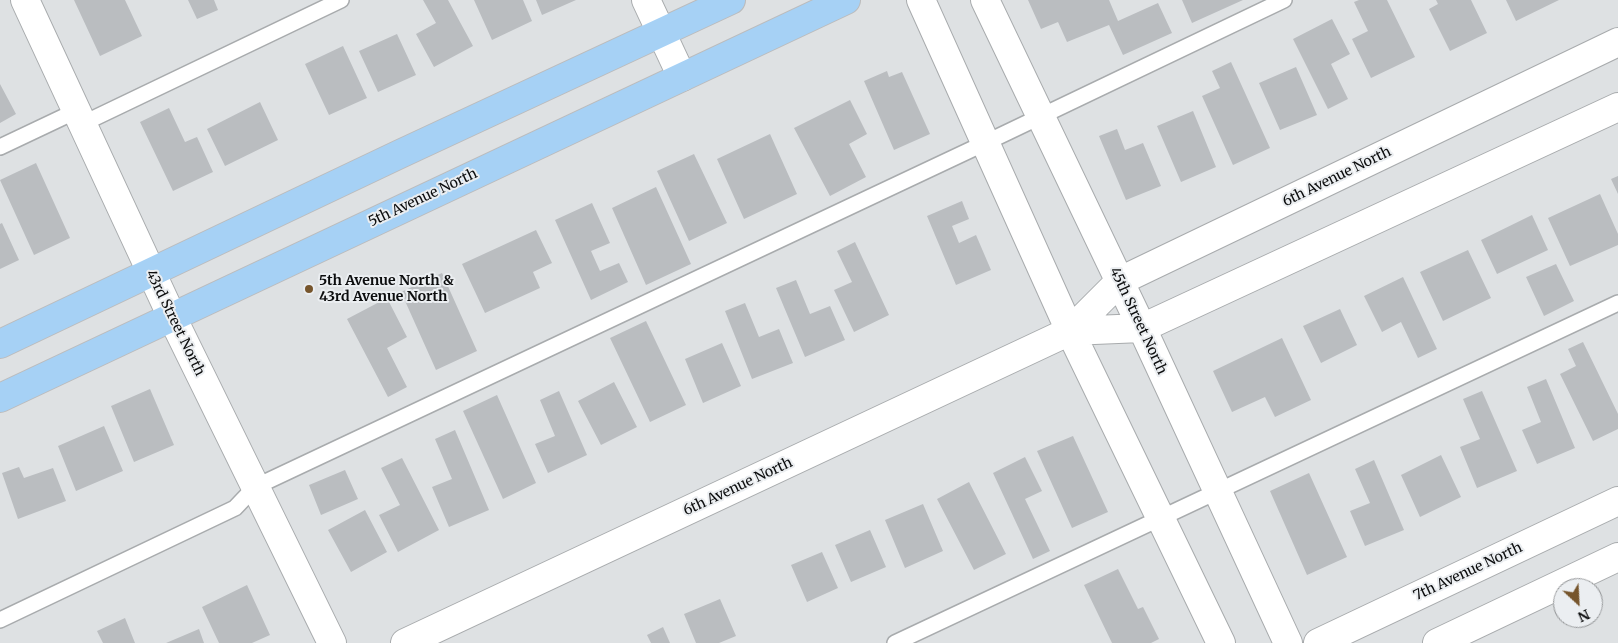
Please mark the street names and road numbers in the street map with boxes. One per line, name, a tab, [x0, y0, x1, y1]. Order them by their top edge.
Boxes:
street label: 6th Avenue North	[1280, 143, 1394, 211]
street label: 5th Avenue North	[366, 165, 480, 231]
street label: 45th Street North	[1106, 265, 1170, 377]
street label: 43rd Street North	[142, 267, 208, 379]
street label: 6th Avenue North	[681, 454, 795, 520]
street label: 7th Avenue North	[1411, 539, 1525, 605]

